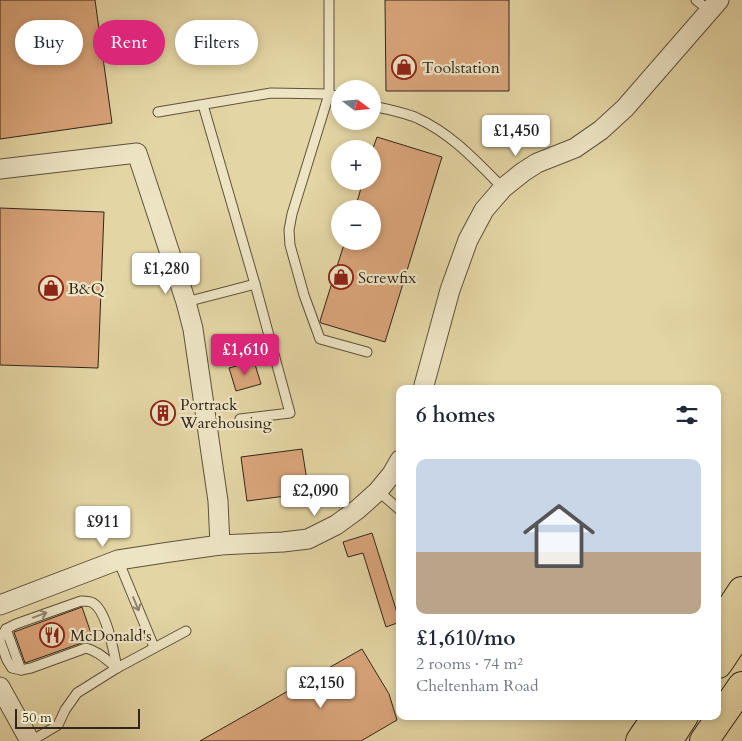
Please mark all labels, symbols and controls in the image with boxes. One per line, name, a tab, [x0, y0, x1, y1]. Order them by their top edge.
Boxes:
chip: Buy	[15, 20, 83, 65]
chip: Rent	[93, 20, 165, 65]
chip: Filters	[175, 20, 258, 65]
shop icon: Toolstation	[391, 54, 417, 80]
place label: Toolstation	[422, 57, 500, 79]
north arrow	[331, 80, 381, 130]
map controls	[331, 80, 381, 250]
pin: £1,450	[475, 114, 557, 157]
text: £1,450	[493, 120, 539, 142]
button: +	[331, 140, 381, 190]
button: −	[331, 200, 381, 250]
pin: £1,280	[125, 252, 207, 295]
text: £1,280	[143, 258, 189, 280]
shop icon: Screwfix	[328, 264, 354, 290]
place label: Screwfix	[358, 267, 416, 289]
shop icon: B&Q	[38, 275, 64, 301]
place label: B&Q	[68, 278, 105, 300]
pin: £1,610	[204, 334, 286, 376]
text: £1,610	[222, 339, 268, 361]
place label: Portrack Warehousing	[179, 394, 272, 434]
building icon: Portrack Warehousing	[150, 400, 176, 426]
text: 6 homes	[416, 401, 495, 430]
icon: filters	[673, 401, 701, 429]
pin: £2,090	[274, 474, 356, 517]
text: £2,090	[292, 480, 338, 502]
icon: home	[514, 491, 604, 581]
pin: £911	[73, 506, 133, 548]
text: £911	[86, 511, 120, 533]
one-way arrow	[131, 596, 141, 611]
one-way arrow	[32, 610, 48, 619]
restaurant icon: McDonald's	[39, 622, 65, 648]
text: £1,610/mo	[416, 624, 516, 653]
place label: McDonald's	[70, 625, 152, 647]
text: 2 rooms · 74 m²	[416, 653, 523, 675]
pin: £2,150	[280, 666, 362, 709]
text: £2,150	[298, 672, 344, 694]
text: Cheltenham Road	[416, 675, 538, 697]
scale bar	[15, 706, 140, 729]
text: 50 m	[22, 708, 52, 727]

